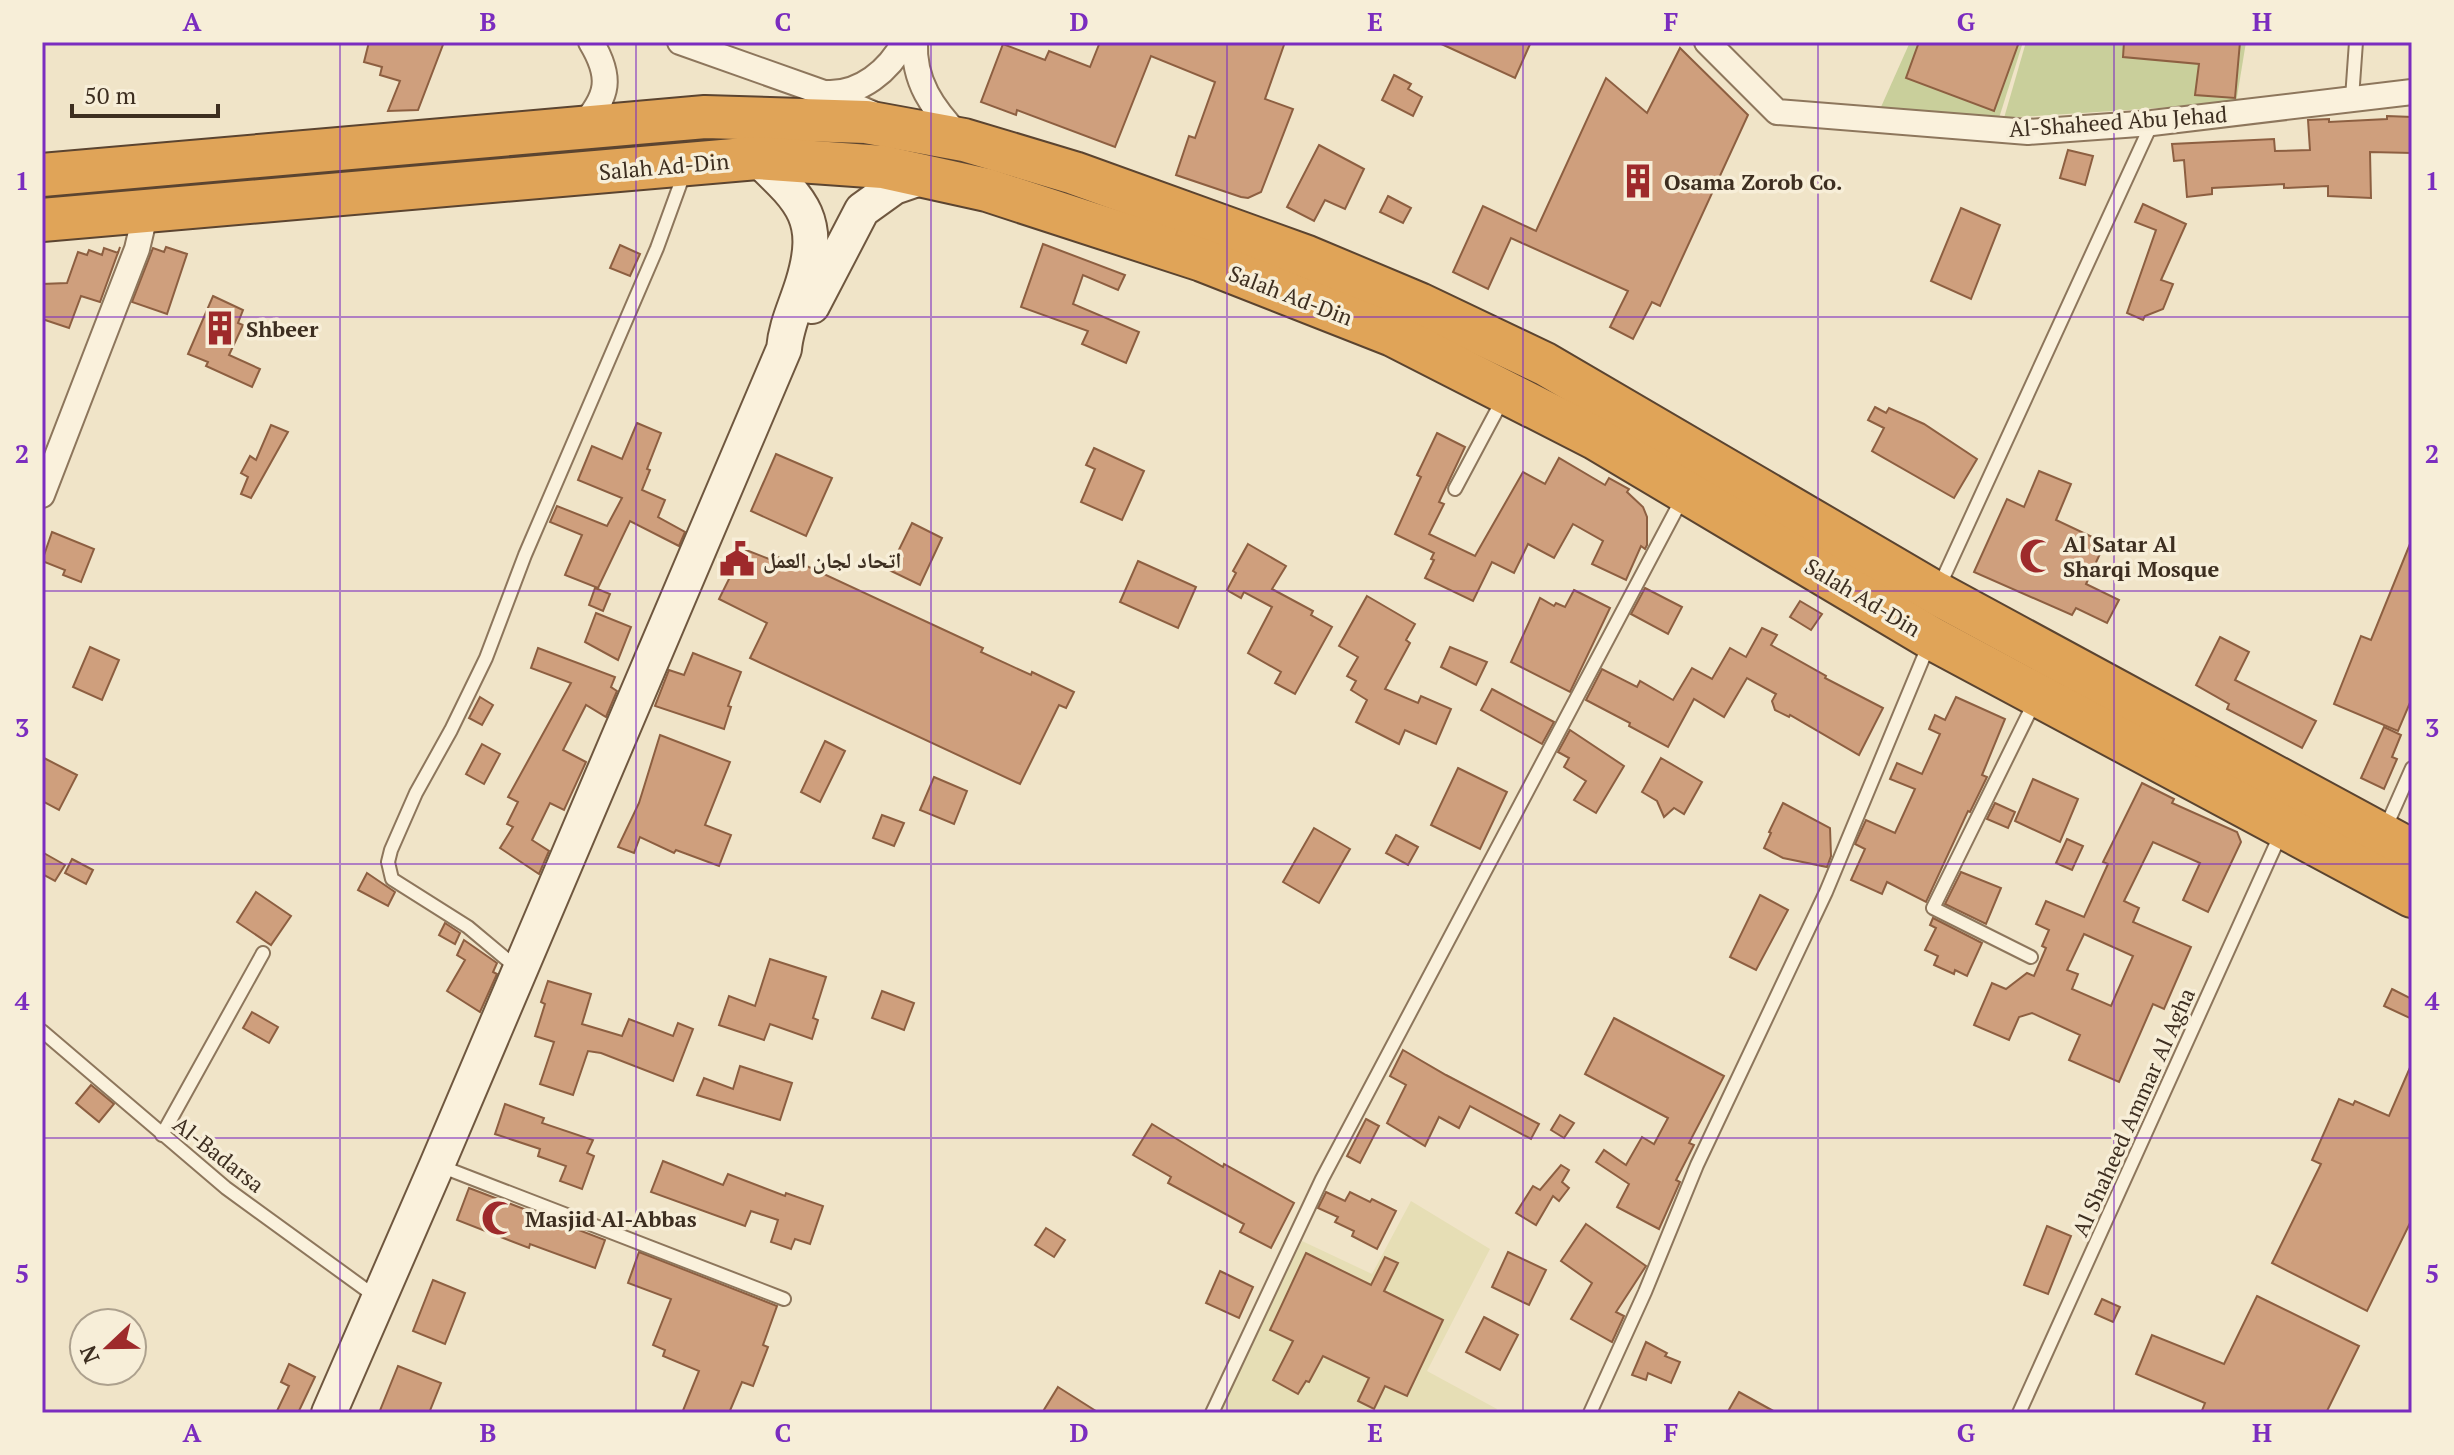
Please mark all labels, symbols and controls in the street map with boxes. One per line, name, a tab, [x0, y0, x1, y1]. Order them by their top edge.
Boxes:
text: A	[183, 4, 202, 38]
text: B	[480, 4, 496, 38]
text: C	[775, 4, 791, 38]
text: D	[1069, 4, 1089, 38]
text: E	[1367, 4, 1383, 38]
text: F	[1664, 4, 1679, 38]
text: G	[1957, 4, 1976, 38]
text: H	[2252, 4, 2272, 38]
scale bar	[72, 68, 218, 118]
text: 50 m	[84, 79, 136, 111]
street label: Al-Shaheed Abu Jehad	[2008, 99, 2228, 143]
street label: Salah Ad-Din	[598, 146, 730, 186]
building icon: Osama Zorob Co.	[1619, 162, 1657, 200]
text: 1	[15, 163, 29, 197]
text: 1	[2425, 163, 2439, 197]
place label: Osama Zorob Co.	[1664, 167, 1843, 196]
street label: Salah Ad-Din	[1225, 258, 1357, 332]
building icon: Shbeer	[201, 309, 239, 347]
place label: Shbeer	[246, 314, 319, 343]
text: 2	[15, 436, 29, 470]
text: 2	[2425, 436, 2439, 470]
place label: Al Satar Al Sharqi Mosque	[2063, 529, 2219, 583]
mosque icon: Al Satar Al Sharqi Mosque	[2018, 537, 2056, 575]
public building icon: اتحاد لجان العمل	[718, 540, 756, 578]
place label: اتحاد لجان العمل	[763, 545, 901, 574]
street label: Salah Ad-Din	[1800, 551, 1926, 643]
text: 3	[15, 710, 29, 744]
text: 3	[2425, 710, 2439, 744]
text: 4	[15, 983, 30, 1017]
street label: Al Shaheed Ammar Al Agha	[2065, 983, 2201, 1241]
text: 4	[2425, 983, 2440, 1017]
street label: Al-Badarsa	[168, 1109, 270, 1199]
mosque icon: Masjid Al-Abbas	[480, 1199, 518, 1237]
place label: Masjid Al-Abbas	[525, 1204, 697, 1233]
text: 5	[15, 1256, 29, 1290]
text: 5	[2425, 1256, 2439, 1290]
north arrow	[68, 1307, 148, 1387]
text: N	[72, 1341, 106, 1368]
text: A	[183, 1415, 202, 1449]
text: B	[480, 1415, 496, 1449]
text: C	[775, 1415, 791, 1449]
text: D	[1069, 1415, 1089, 1449]
text: E	[1367, 1415, 1383, 1449]
text: F	[1664, 1415, 1679, 1449]
text: G	[1957, 1415, 1976, 1449]
text: H	[2252, 1415, 2272, 1449]

